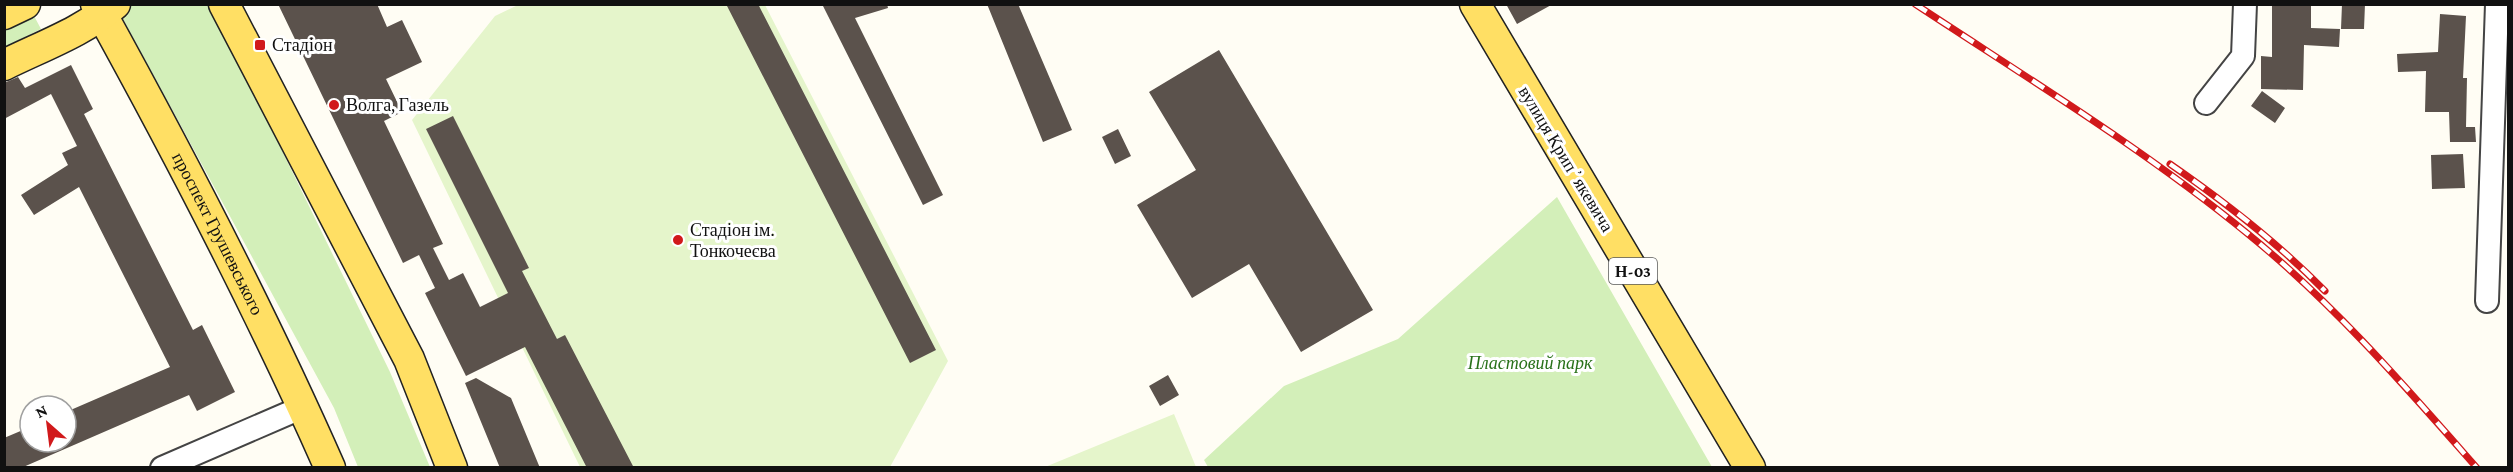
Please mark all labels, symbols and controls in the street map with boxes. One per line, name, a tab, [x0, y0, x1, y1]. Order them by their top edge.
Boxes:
place label: Стадіон	[272, 35, 333, 55]
marker: Стадіон	[253, 38, 267, 52]
street label: вулиця Крипʼякевича	[1515, 82, 1617, 236]
place label: Волга, Газель	[346, 95, 449, 115]
marker: Волга, Газель	[327, 98, 341, 112]
street label: проспект Грушевського	[168, 149, 267, 318]
place label: Стадіон ім. Тонкочеєва	[690, 220, 776, 261]
marker: Стадіон ім. Тонкочеєва	[671, 233, 685, 247]
road number: Н-03	[1609, 258, 1657, 284]
park label: Пластовий парк	[1467, 353, 1593, 373]
north arrow	[18, 394, 78, 454]
text: N	[32, 401, 50, 421]

